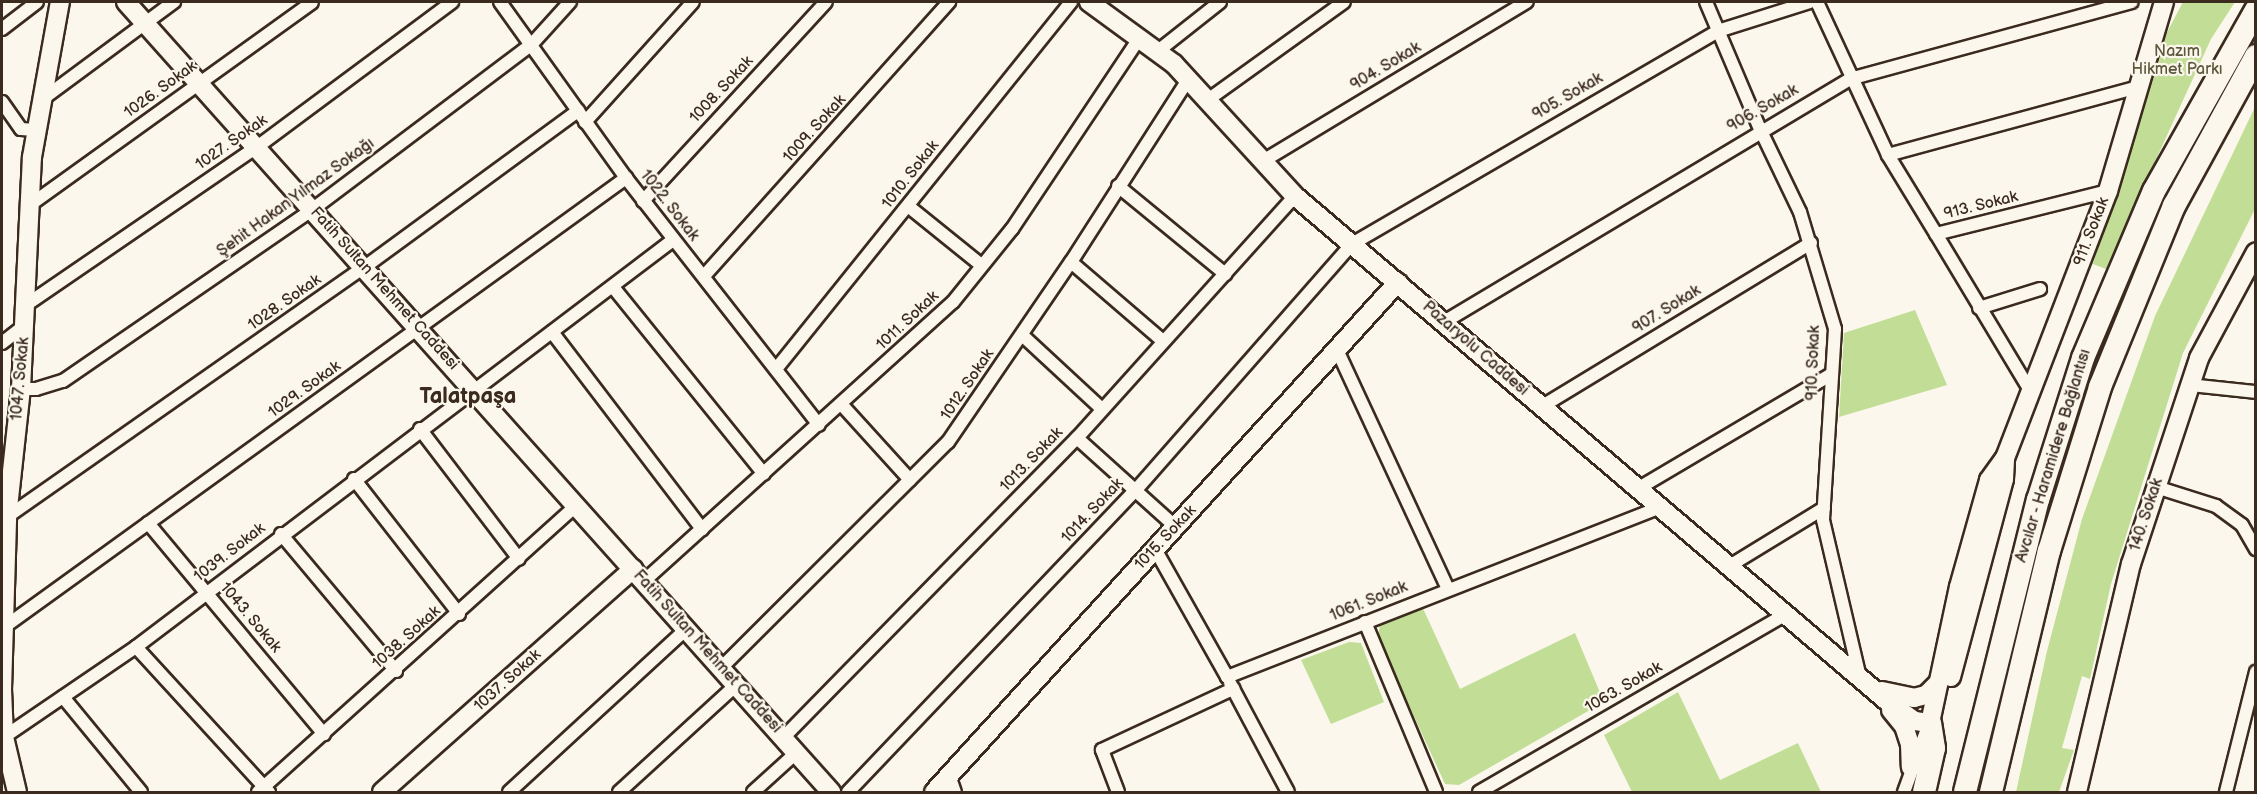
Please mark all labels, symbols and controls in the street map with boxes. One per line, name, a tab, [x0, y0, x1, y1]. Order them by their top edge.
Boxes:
street label: 904. Sokak	[1347, 38, 1425, 96]
park label: Nazım Hikmet Parkı	[2131, 42, 2223, 80]
street label: 1008. Sokak	[686, 52, 758, 128]
street label: 1026. Sokak	[121, 57, 201, 123]
street label: 905. Sokak	[1529, 69, 1607, 125]
street label: 906. Sokak	[1724, 81, 1802, 137]
street label: 1009. Sokak	[779, 91, 851, 167]
street label: 1027. Sokak	[192, 111, 272, 175]
street label: Şehit Hakan Yılmaz Sokağı	[213, 134, 379, 262]
street label: 1010. Sokak	[878, 137, 944, 213]
street label: 1022. Sokak	[635, 167, 703, 245]
street label: 913. Sokak	[1942, 187, 2020, 225]
street label: 911. Sokak	[2070, 195, 2114, 269]
street label: Fatih Sultan Mehmet Caddesi	[306, 203, 462, 375]
street label: 1028. Sokak	[245, 271, 325, 335]
street label: 907. Sokak	[1629, 281, 1705, 339]
street label: 1011. Sokak	[873, 287, 943, 355]
street label: Pazaryolu Caddesi	[1418, 298, 1532, 400]
street label: 910. Sokak	[1803, 325, 1825, 401]
street label: 1047. Sokak	[8, 336, 34, 422]
street label: 1012. Sokak	[937, 346, 999, 424]
street label: Avcılar - Haramidere Bağlantısı	[2012, 346, 2096, 566]
street label: 1029. Sokak	[265, 357, 345, 423]
district label: Talatpaşa	[420, 384, 516, 410]
street label: 1013. Sokak	[997, 424, 1067, 496]
street label: 1014. Sokak	[1058, 474, 1128, 548]
street label: 140. Sokak	[2126, 476, 2168, 554]
street label: 1015. Sokak	[1131, 502, 1201, 574]
street label: 1039. Sokak	[190, 519, 270, 587]
street label: Fatih Sultan Mehmet Caddesi	[629, 566, 785, 738]
street label: 1061. Sokak	[1327, 578, 1411, 626]
street label: 1043. Sokak	[215, 579, 285, 657]
street label: 1038. Sokak	[369, 602, 445, 674]
street label: 1037. Sokak	[470, 646, 546, 716]
street label: 1063. Sokak	[1582, 658, 1666, 718]

